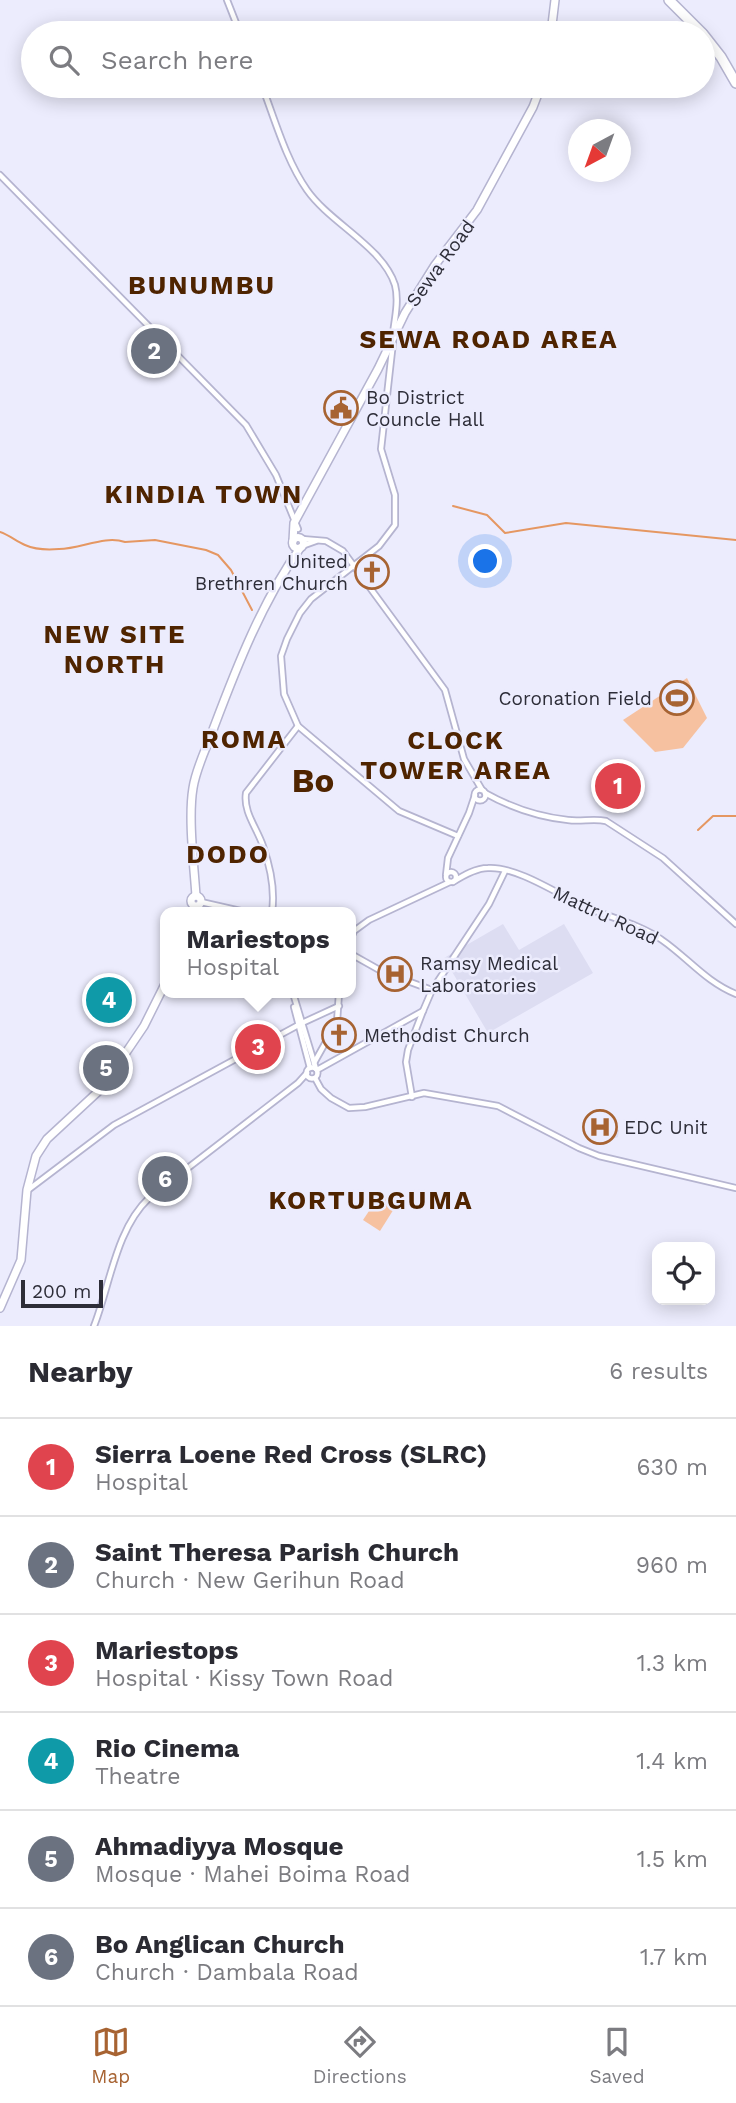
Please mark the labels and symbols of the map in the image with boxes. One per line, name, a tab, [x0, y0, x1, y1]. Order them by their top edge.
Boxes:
north arrow	[568, 119, 631, 182]
street label: Sewa Road	[401, 215, 480, 311]
district label: BUNUMBU	[128, 270, 276, 300]
district label: SEWA ROAD AREA	[359, 324, 619, 354]
pin: 2	[131, 325, 177, 377]
place label: Bo District Councle Hall	[366, 386, 484, 431]
public building icon: Bo District Councle Hall	[322, 389, 360, 427]
district label: KINDIA TOWN	[105, 479, 303, 509]
your location	[468, 544, 502, 578]
place label: United Brethren Church	[195, 550, 348, 595]
church icon: United Brethren Church	[353, 553, 391, 591]
district label: NEW SITE NORTH	[44, 619, 186, 679]
sports icon: Coronation Field	[658, 679, 696, 717]
place label: Coronation Field	[499, 687, 652, 710]
district label: ROMA	[201, 724, 287, 754]
district label: CLOCK TOWER AREA	[360, 725, 552, 785]
pin: 1	[595, 760, 641, 812]
district label: Bo	[292, 761, 334, 800]
district label: DODO	[186, 839, 270, 869]
street label: Mattru Road	[549, 881, 662, 950]
place label: Ramsy Medical Laboratories	[420, 952, 558, 997]
hospital icon: Ramsy Medical Laboratories	[376, 955, 414, 993]
pin: 4	[86, 974, 132, 1026]
church icon: Methodist Church	[320, 1016, 358, 1054]
pin: 3	[235, 1021, 281, 1073]
place label: Methodist Church	[364, 1024, 530, 1047]
pin: 5	[83, 1042, 129, 1094]
hospital icon: EDC Unit	[581, 1108, 619, 1146]
place label: EDC Unit	[624, 1116, 708, 1139]
pin: 6	[142, 1153, 188, 1205]
district label: KORTUBGUMA	[268, 1185, 474, 1215]
scale bar	[21, 1277, 103, 1309]

